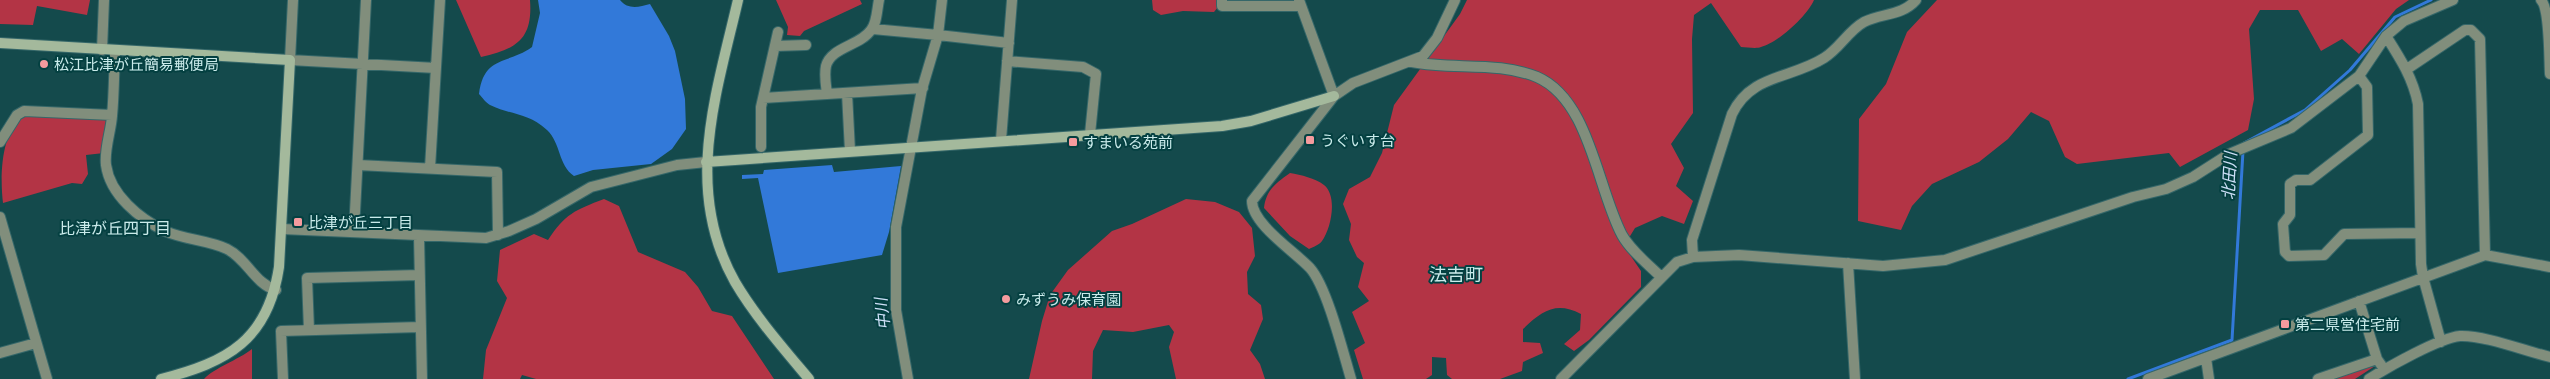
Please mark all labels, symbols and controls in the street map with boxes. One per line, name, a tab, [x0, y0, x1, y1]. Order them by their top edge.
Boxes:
place label: 松江比津が丘簡易郵便局	[54, 54, 219, 75]
marker: 松江比津が丘簡易郵便局	[38, 58, 50, 70]
place label: うぐいす台	[1320, 130, 1395, 151]
place label: すまいる苑前	[1083, 132, 1173, 153]
marker: うぐいす台	[1304, 134, 1316, 146]
marker: すまいる苑前	[1067, 136, 1079, 148]
water label: 北田川	[2217, 149, 2241, 201]
place label: 比津が丘三丁目	[308, 212, 413, 233]
marker: 比津が丘三丁目	[292, 216, 304, 228]
district label: 比津が丘四丁目	[59, 217, 171, 239]
district label: 法吉町	[1429, 262, 1483, 287]
place label: みずうみ保育園	[1016, 289, 1121, 310]
marker: みずうみ保育園	[1000, 293, 1012, 305]
water label: 中川	[869, 295, 895, 331]
place label: 第二県営住宅前	[2295, 314, 2400, 335]
marker: 第二県営住宅前	[2279, 318, 2291, 330]

